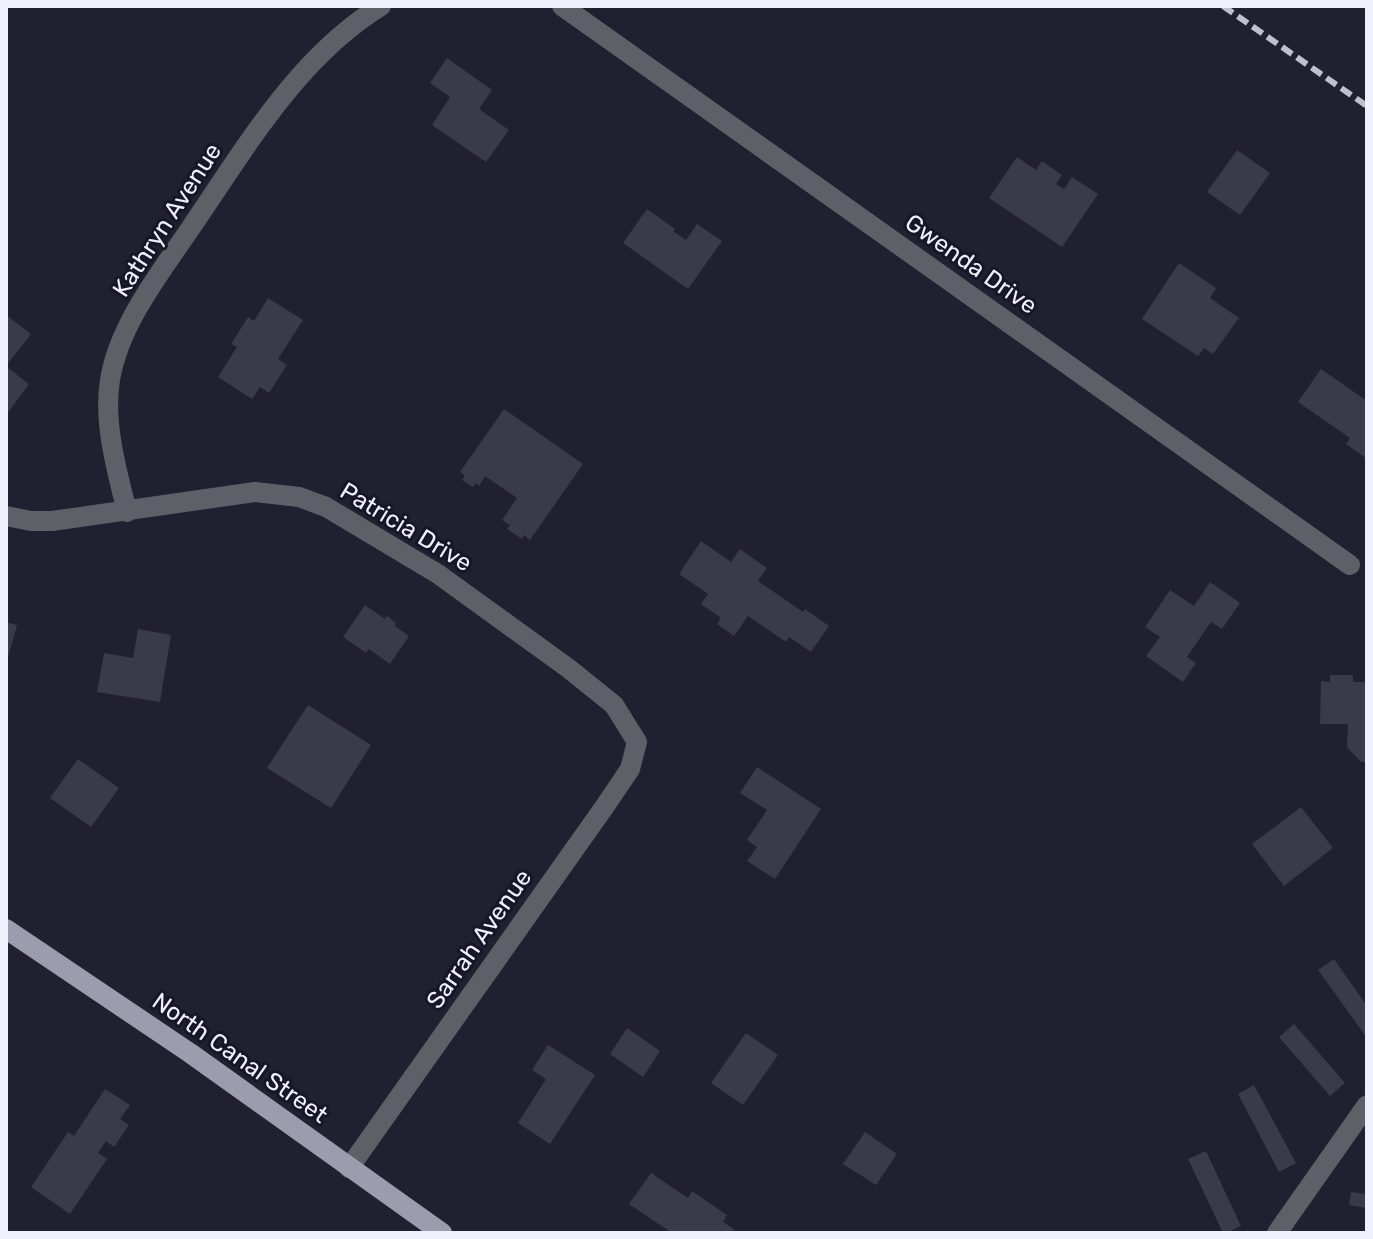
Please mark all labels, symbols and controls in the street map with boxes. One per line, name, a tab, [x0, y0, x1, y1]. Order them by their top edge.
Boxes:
street label: Kathryn Avenue	[107, 138, 227, 302]
street label: Gwenda Drive	[900, 208, 1042, 320]
street label: Patricia Drive	[335, 477, 477, 577]
street label: Sarrah Avenue	[421, 864, 537, 1014]
street label: North Canal Street	[147, 987, 333, 1129]

